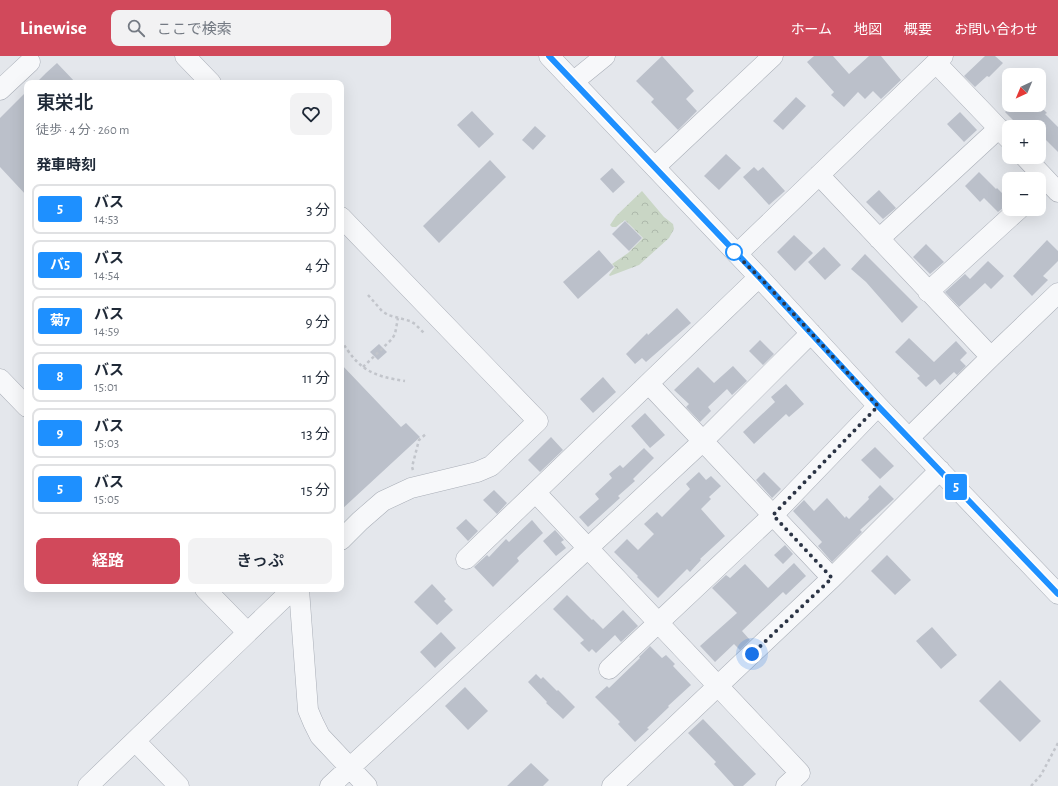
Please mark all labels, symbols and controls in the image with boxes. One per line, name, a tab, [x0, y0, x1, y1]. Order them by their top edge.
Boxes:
search box	[111, 10, 391, 46]
icon: search	[125, 17, 147, 39]
text: Linewise	[20, 19, 87, 38]
text: ここで検索	[157, 22, 232, 37]
text: ホーム	[790, 23, 832, 37]
text: 地図	[854, 23, 882, 37]
text: 概要	[904, 23, 932, 37]
text: お問い合わせ	[954, 23, 1038, 37]
north arrow	[1002, 68, 1046, 112]
map controls	[1002, 68, 1046, 216]
button: heart	[290, 93, 332, 135]
text: 東栄北	[36, 94, 93, 113]
button: +	[1002, 120, 1046, 164]
text: 徒歩 · 4 分 · 260 m	[36, 124, 129, 137]
text: 発車時刻	[36, 158, 96, 173]
button: −	[1002, 172, 1046, 216]
text: バス	[94, 195, 124, 210]
text: 5	[57, 202, 63, 216]
text: 3 分	[306, 203, 330, 218]
text: 14:53	[94, 213, 119, 226]
unlabelled marker	[725, 243, 743, 261]
text: バス	[94, 251, 124, 266]
text: バ5	[50, 258, 70, 272]
text: 4 分	[305, 259, 330, 274]
text: 14:54	[94, 269, 119, 282]
text: バス	[94, 307, 124, 322]
text: 菊7	[50, 314, 70, 328]
text: 9 分	[305, 315, 330, 330]
text: 14:59	[94, 325, 119, 338]
text: バス	[94, 363, 124, 378]
text: 8	[57, 370, 63, 384]
text: 11 分	[302, 371, 330, 386]
text: 15:01	[94, 381, 118, 394]
text: バス	[94, 419, 124, 434]
text: 9	[57, 426, 63, 440]
text: 13 分	[301, 427, 330, 442]
text: 15:03	[94, 437, 119, 450]
line badge: 5	[943, 474, 969, 500]
text: バス	[94, 475, 124, 490]
text: 5	[953, 480, 959, 494]
text: 5	[57, 482, 63, 496]
text: 15 分	[301, 483, 330, 498]
text: 15:05	[94, 493, 119, 506]
button: 経路	[36, 538, 180, 584]
button: きっぷ	[188, 538, 332, 584]
your location	[742, 644, 762, 664]

